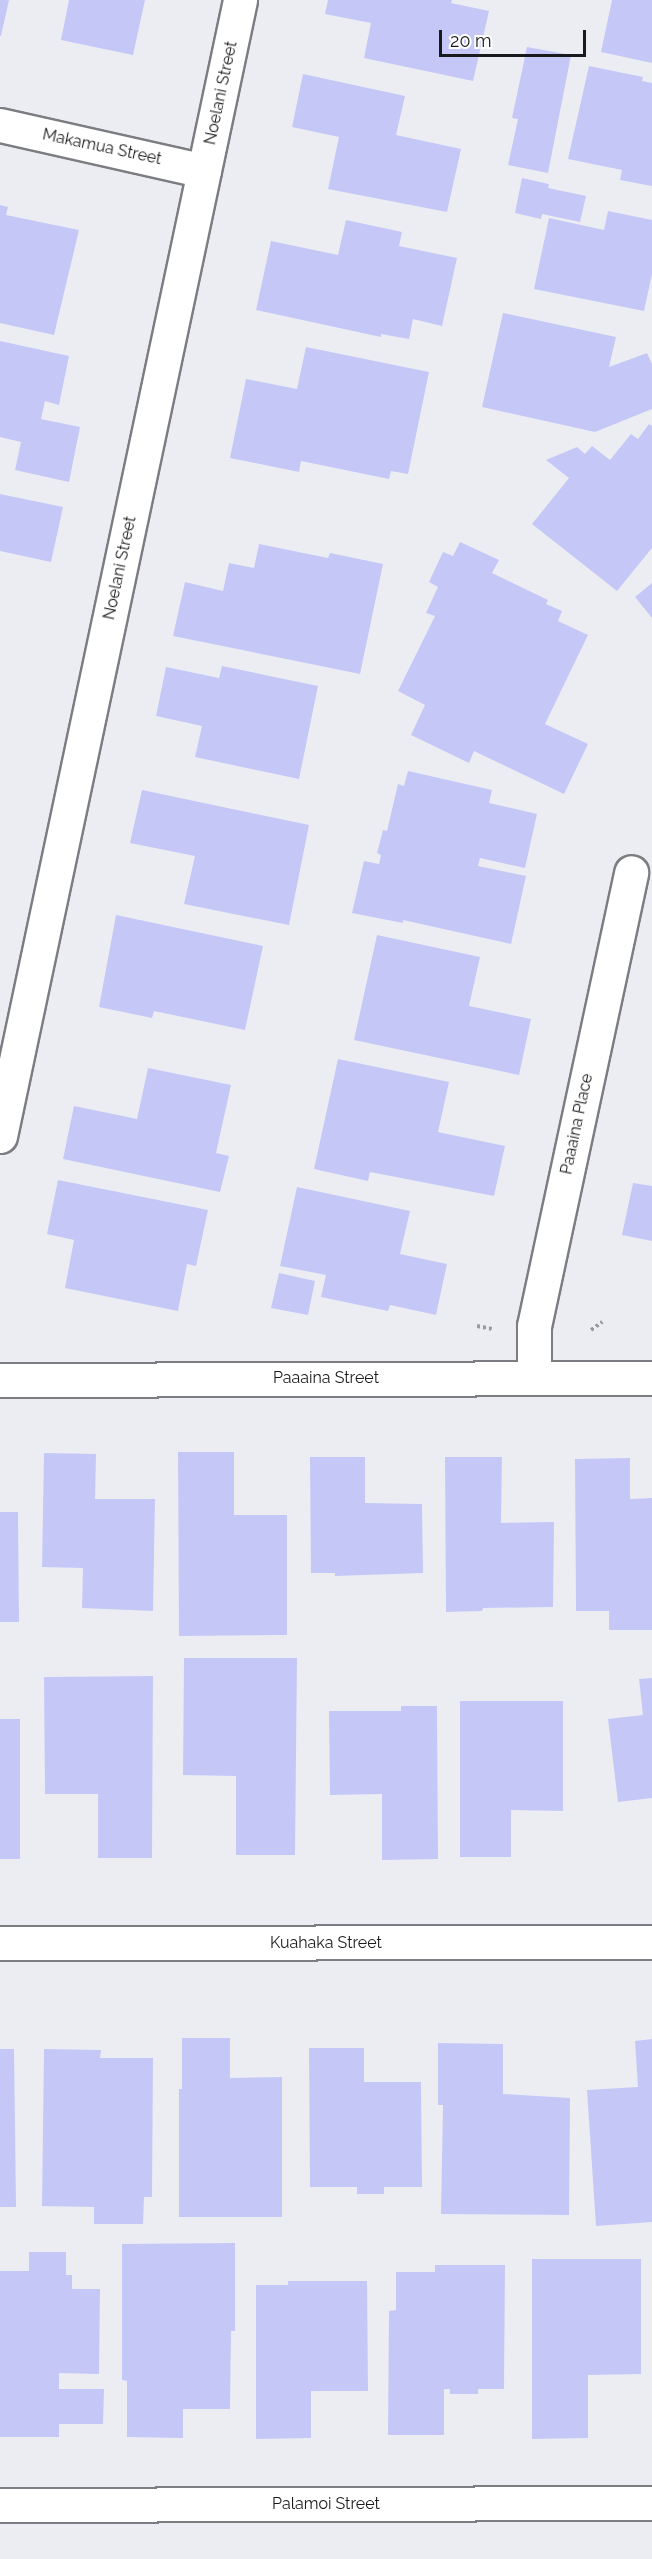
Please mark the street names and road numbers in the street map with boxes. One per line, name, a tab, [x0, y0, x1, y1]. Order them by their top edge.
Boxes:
street label: Noelani Street	[201, 39, 241, 147]
street label: Makamua Street	[41, 125, 163, 169]
street label: Noelani Street	[100, 514, 140, 622]
street label: Paaaina Place	[557, 1072, 597, 1176]
street label: Paaaina Street	[273, 1368, 379, 1388]
street label: Kuahaka Street	[270, 1933, 382, 1953]
street label: Palamoi Street	[272, 2494, 380, 2514]

